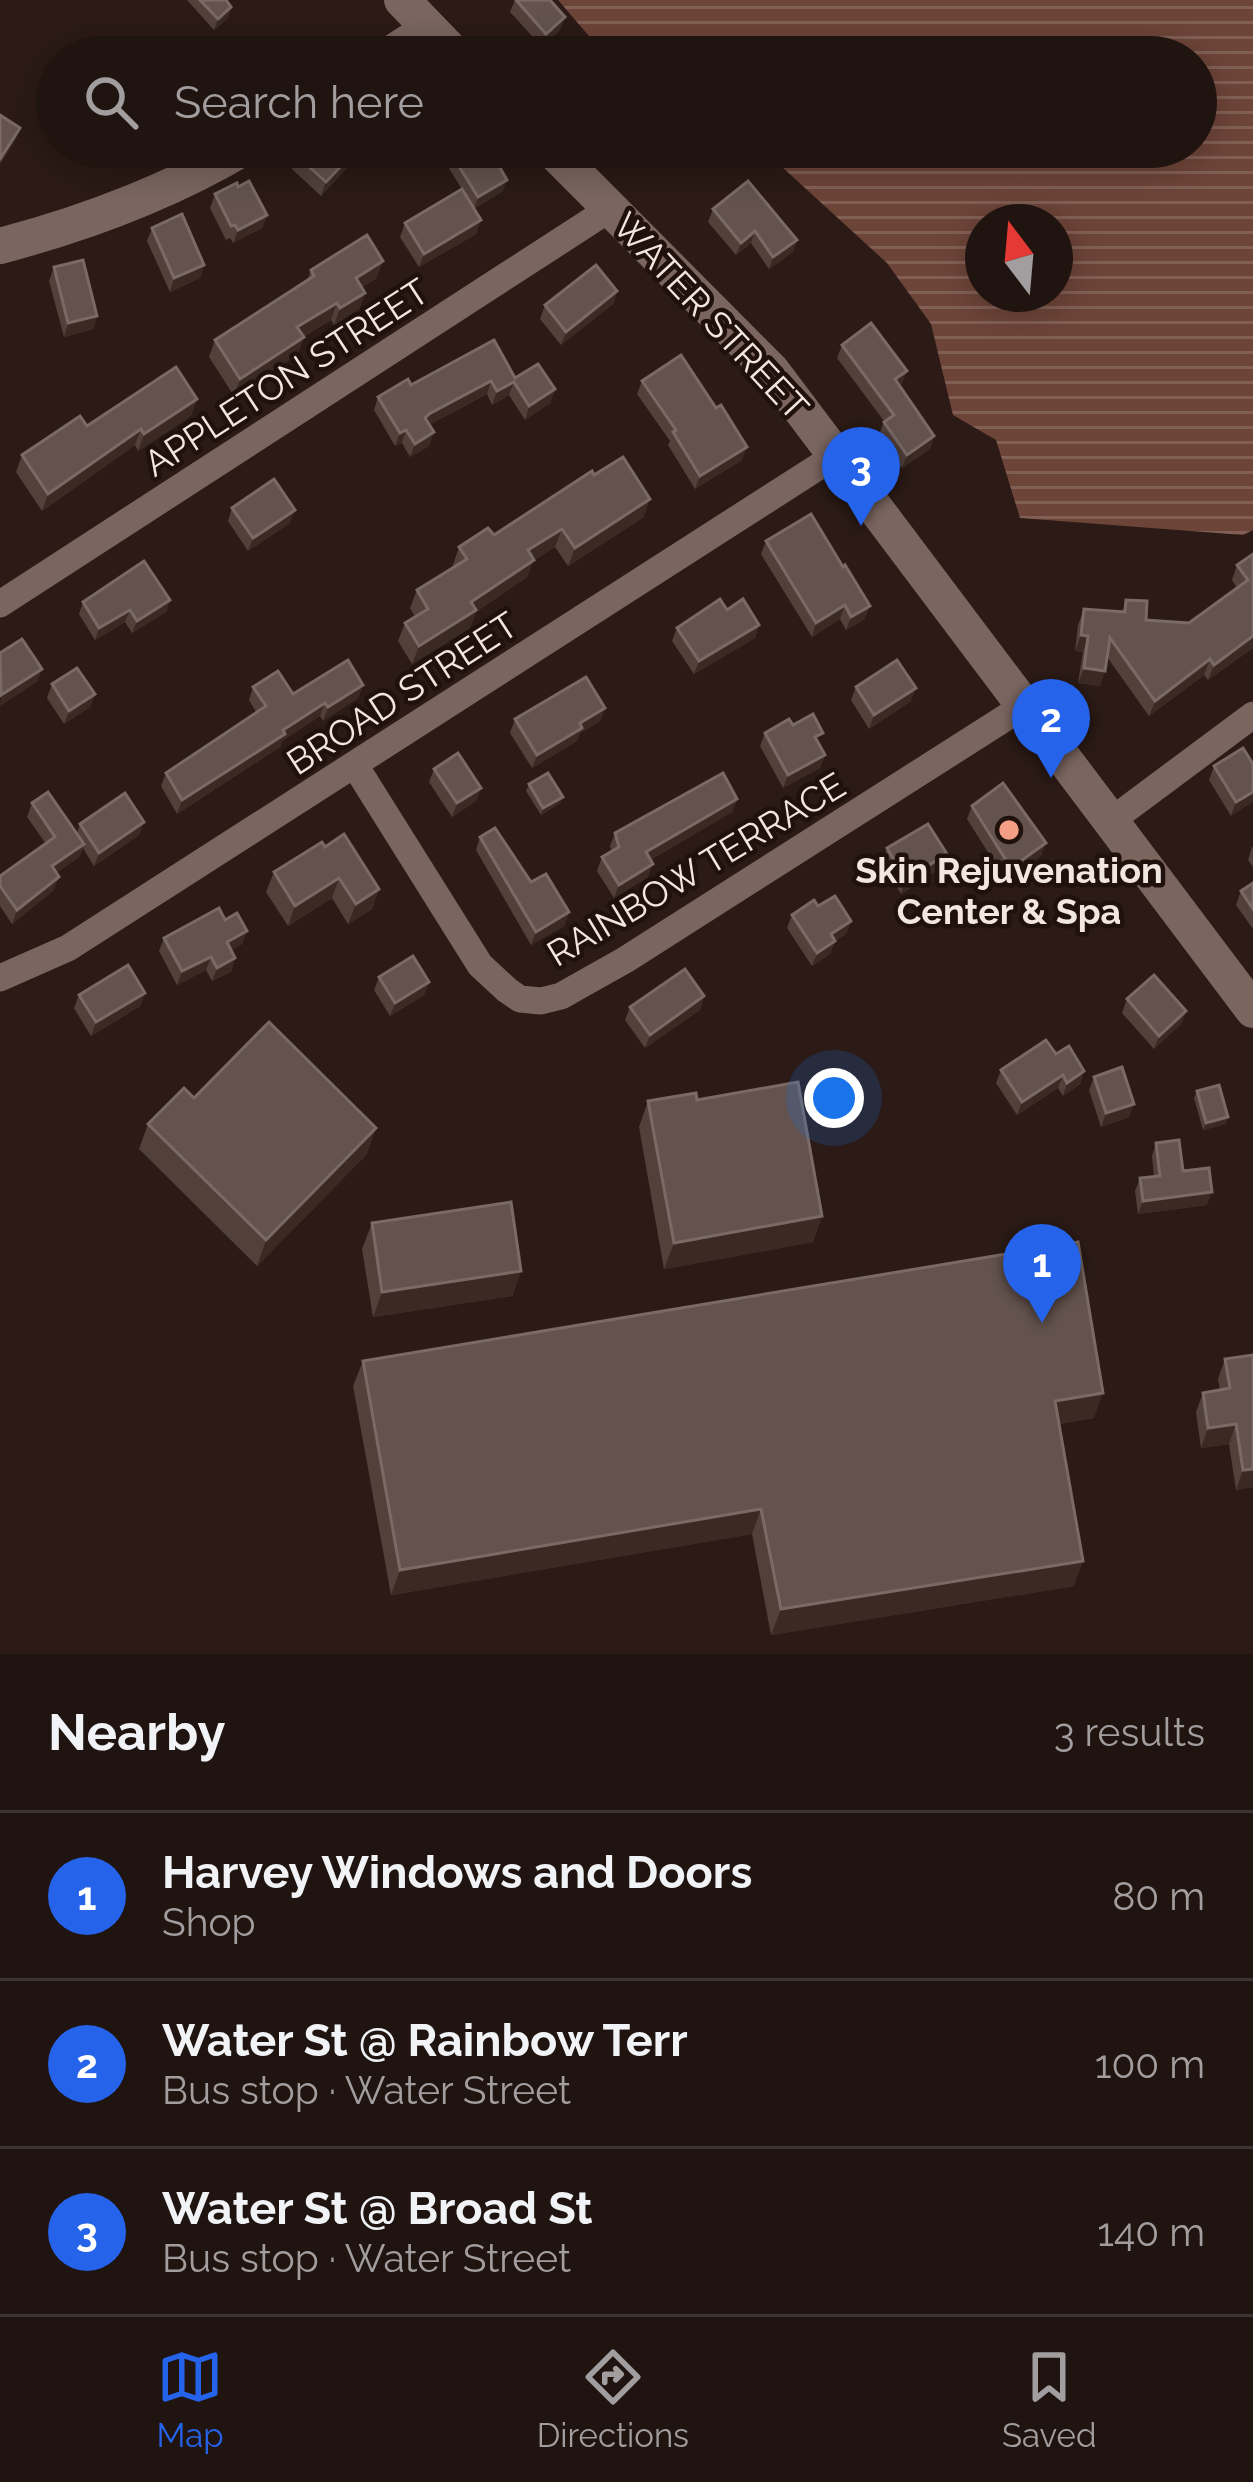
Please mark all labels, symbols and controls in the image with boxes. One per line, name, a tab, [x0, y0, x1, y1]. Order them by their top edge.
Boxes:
search box	[36, 36, 1217, 168]
icon: search	[78, 69, 144, 135]
text: Search here	[174, 76, 424, 129]
street label: WATER STREET	[605, 204, 817, 428]
north arrow	[965, 204, 1073, 312]
street label: APPLETON STREET	[136, 269, 436, 485]
pin: 3	[822, 427, 900, 526]
street label: BROAD STREET	[279, 603, 525, 783]
pin: 2	[1012, 679, 1090, 778]
street label: RAINBOW TERRACE	[540, 763, 852, 975]
marker: Skin Rejuvenation Center & Spa	[996, 817, 1022, 843]
place label: Skin Rejuvenation Center & Spa	[855, 849, 1163, 932]
your location	[804, 1068, 864, 1128]
pin: 1	[1003, 1224, 1081, 1323]
text: Nearby	[48, 1702, 225, 1762]
text: 3 results	[1054, 1709, 1205, 1755]
text: Harvey Windows and Doors	[162, 1846, 752, 1899]
text: 1	[77, 1873, 97, 1919]
text: 80 m	[1112, 1873, 1205, 1919]
text: Shop	[162, 1899, 256, 1945]
text: Water St @ Rainbow Terr	[162, 2014, 688, 2067]
text: 2	[76, 2041, 98, 2087]
text: 100 m	[1095, 2041, 1205, 2087]
text: Bus stop · Water Street	[162, 2067, 571, 2113]
text: Water St @ Broad St	[162, 2182, 592, 2235]
text: 3	[76, 2209, 98, 2255]
text: 140 m	[1097, 2209, 1205, 2255]
text: Bus stop · Water Street	[162, 2235, 571, 2281]
tab: Map	[157, 2344, 224, 2455]
tab: Directions	[537, 2344, 689, 2455]
tab: Saved	[1002, 2344, 1096, 2455]

